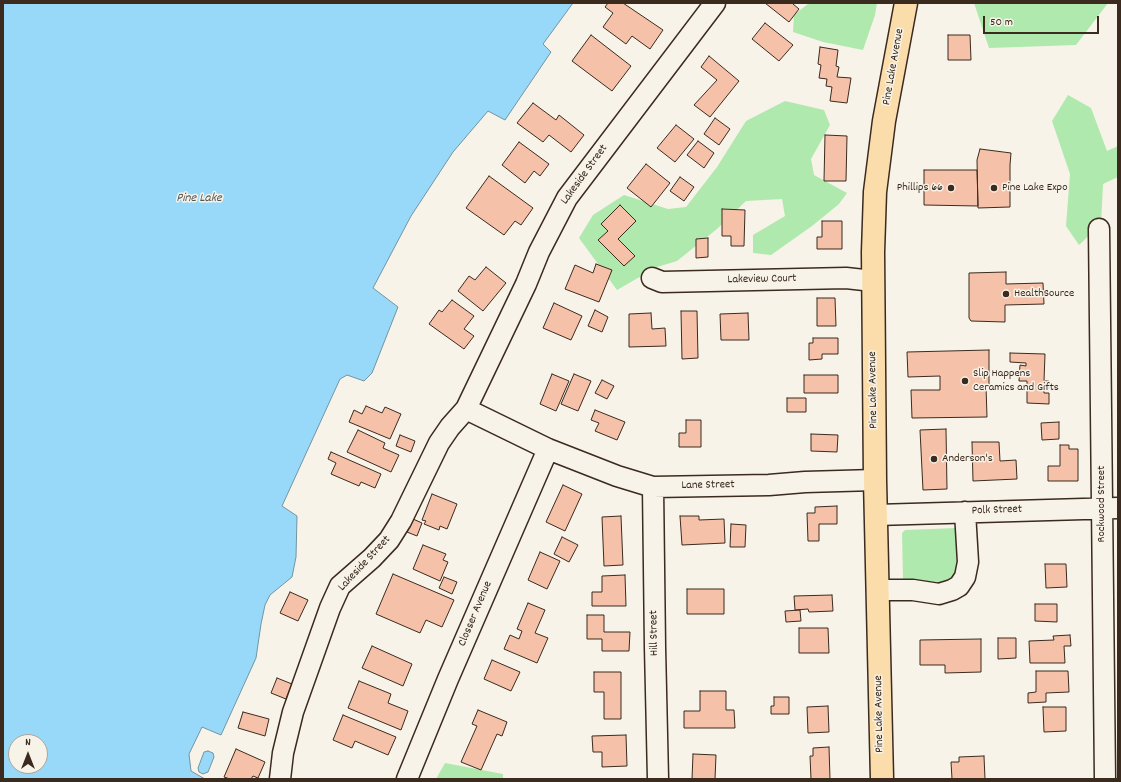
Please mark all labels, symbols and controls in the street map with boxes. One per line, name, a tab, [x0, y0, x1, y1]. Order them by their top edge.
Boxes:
scale bar	[985, 8, 1101, 34]
text: 50 m	[990, 14, 1013, 31]
street label: Pine Lake Avenue	[880, 28, 908, 106]
street label: Lakeside Street	[558, 142, 612, 208]
place label: Phillips 66	[897, 181, 943, 195]
place label: Pine Lake Expo	[1002, 181, 1067, 195]
marker: Phillips 66	[946, 183, 956, 193]
marker: Pine Lake Expo	[989, 183, 999, 193]
water label: Pine Lake	[176, 191, 222, 207]
street label: Lakeview Court	[727, 272, 797, 288]
place label: HealthSource	[1014, 287, 1074, 301]
marker: HealthSource	[1001, 289, 1011, 299]
street label: Pine Lake Avenue	[866, 351, 882, 429]
place label: Slip Happens Ceramics and Gifts	[973, 367, 1059, 395]
marker: Slip Happens Ceramics and Gifts	[960, 376, 970, 386]
place label: Anderson's	[942, 452, 993, 466]
marker: Anderson's	[929, 454, 939, 464]
street label: Rockwood Street	[1095, 466, 1109, 542]
street label: Lane Street	[681, 478, 735, 494]
street label: Polk Street	[972, 503, 1022, 519]
street label: Lakeside Street	[336, 533, 394, 595]
street label: Closser Avenue	[456, 579, 496, 649]
street label: Hill Street	[647, 610, 663, 656]
street label: Pine Lake Avenue	[872, 675, 888, 753]
north arrow	[8, 734, 48, 774]
text: N	[25, 735, 31, 751]

